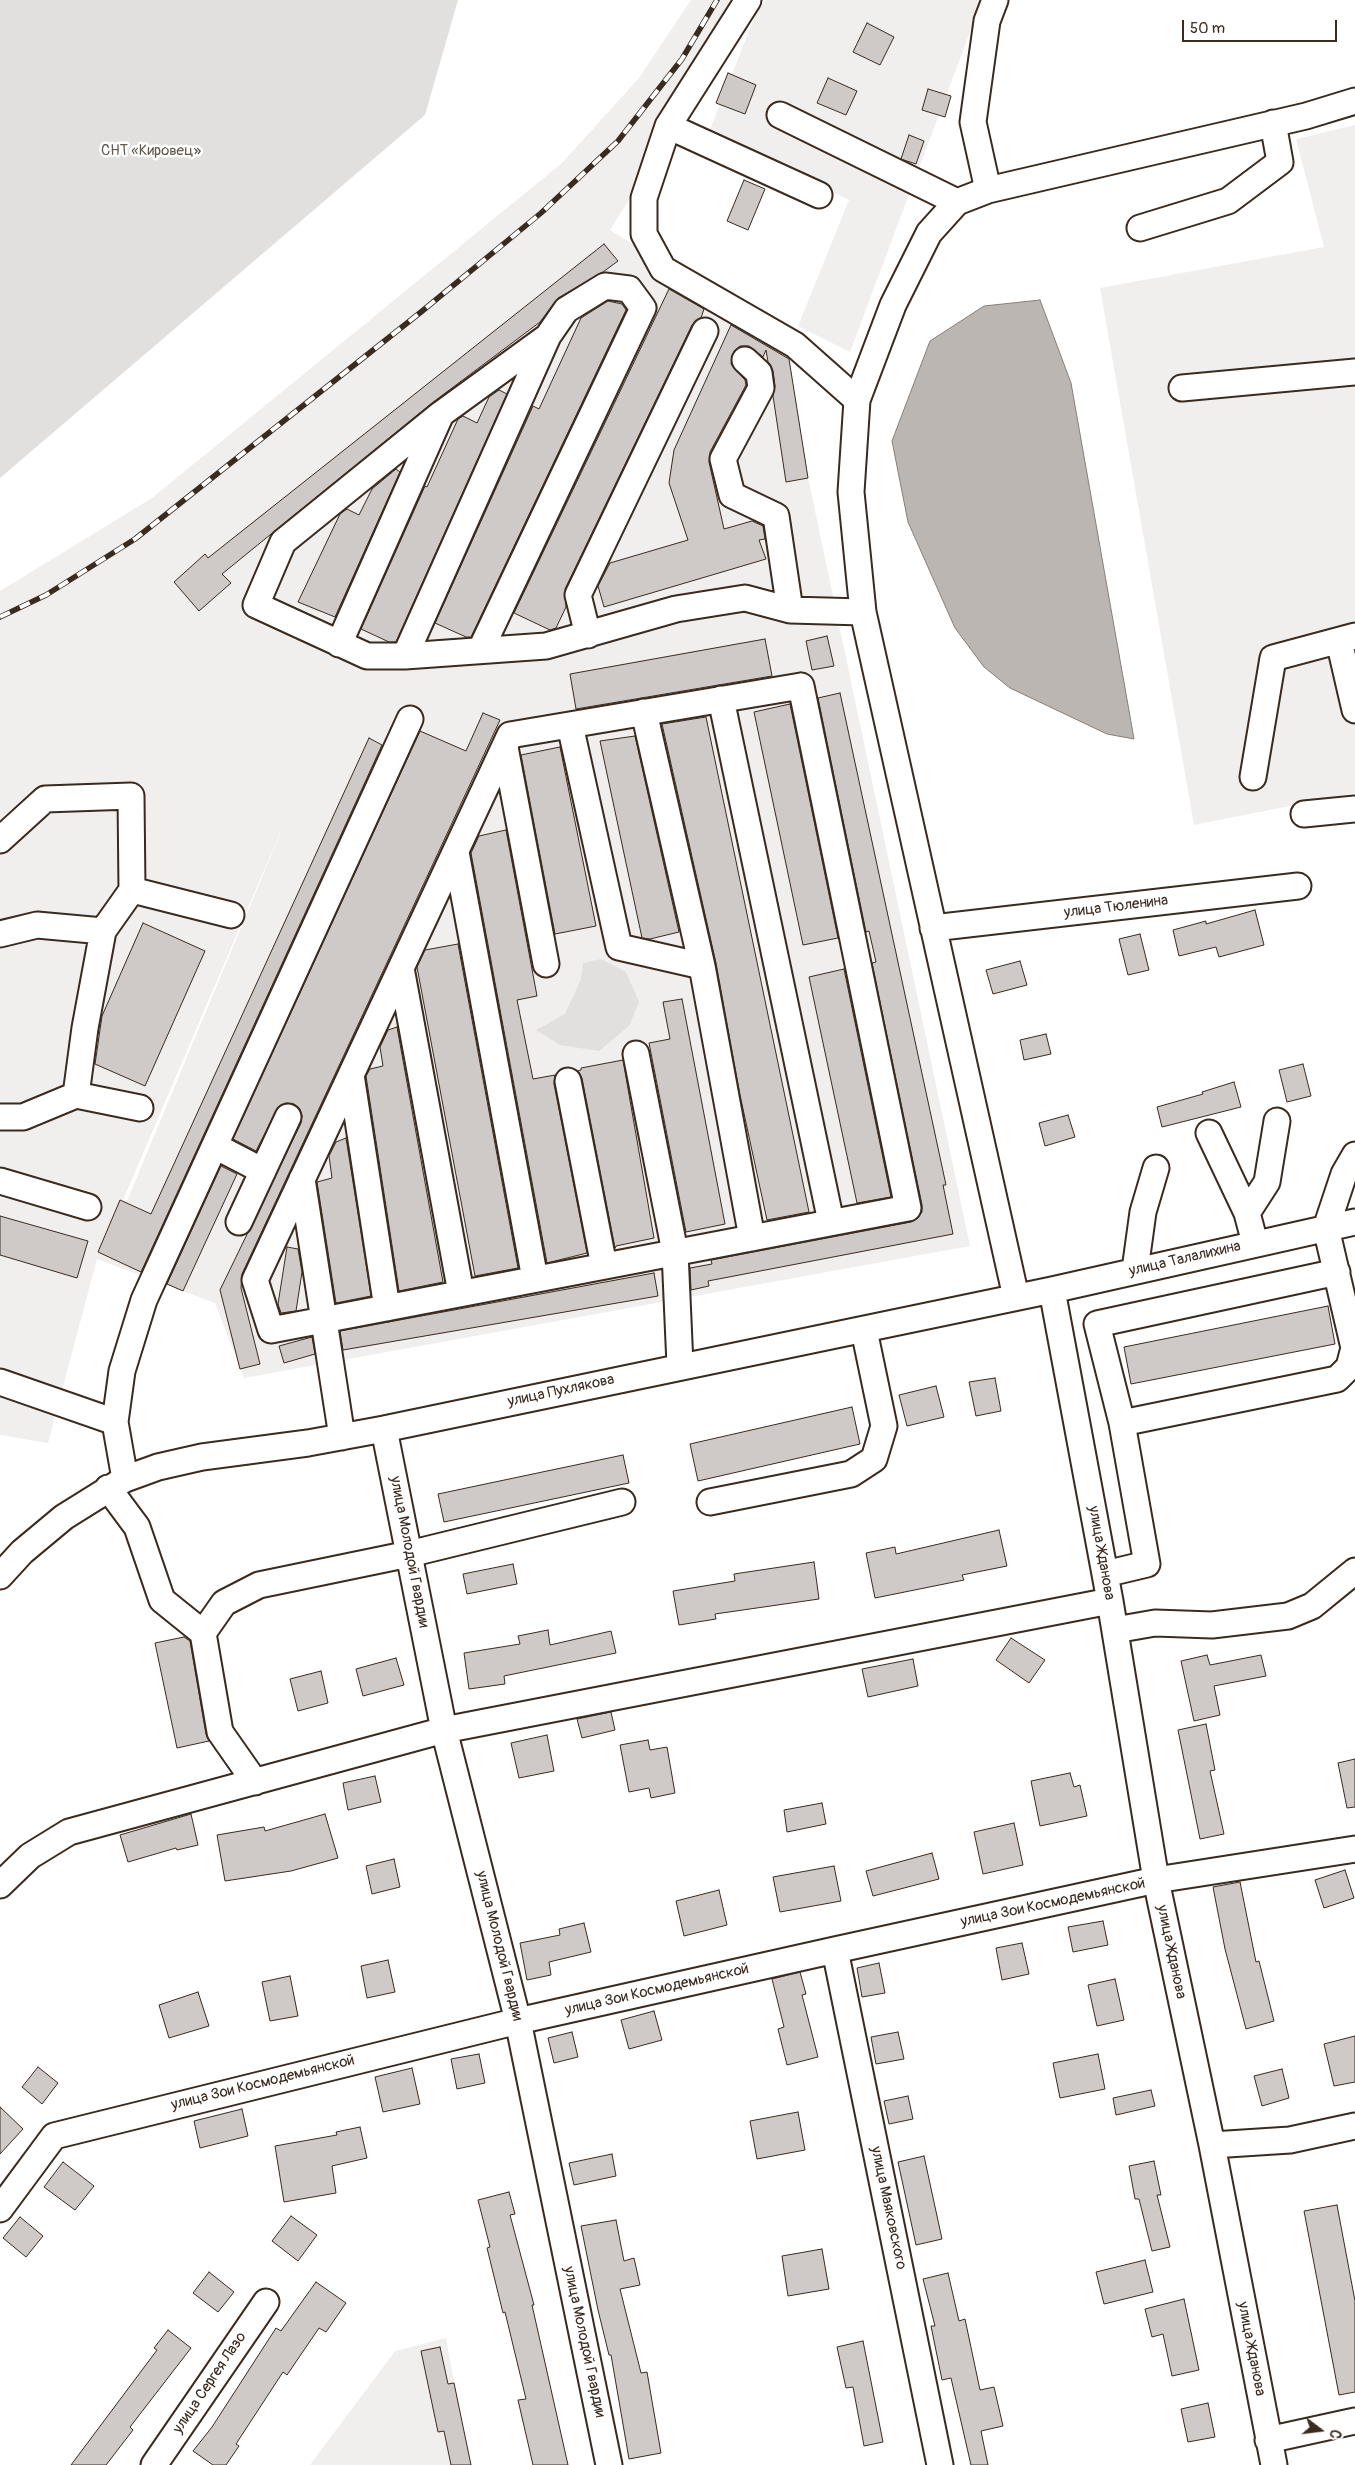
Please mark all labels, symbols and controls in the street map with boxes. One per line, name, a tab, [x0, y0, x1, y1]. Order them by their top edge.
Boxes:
scale bar	[1185, 10, 1340, 42]
text: 50 m	[1190, 19, 1225, 38]
park label: СНТ «Кировец»	[101, 142, 201, 160]
street label: улица Тюленина	[1063, 892, 1169, 922]
street label: улица Талалихина	[1127, 1237, 1243, 1281]
street label: улица Пухлякова	[506, 1371, 616, 1411]
street label: улица Молодой Гвардии	[385, 1475, 433, 1629]
street label: улица Жданова	[1084, 1504, 1118, 1602]
street label: улица Молодой Гвардии	[472, 1869, 526, 2023]
street label: улица Зои Космодемьянской	[959, 1875, 1147, 1931]
street label: улица Жданова	[1152, 1903, 1190, 2001]
street label: улица Зои Космодемьянской	[563, 1960, 751, 2020]
street label: улица Зои Космодемьянской	[170, 2052, 356, 2114]
street label: улица Маяковского	[866, 2145, 910, 2271]
street label: улица Молодой Гвардии	[559, 2265, 609, 2419]
street label: улица Жданова	[1233, 2300, 1269, 2398]
street label: улица Сергея Лазо	[169, 2329, 251, 2437]
north arrow	[1295, 2405, 1345, 2455]
text: С	[1326, 2428, 1344, 2440]

